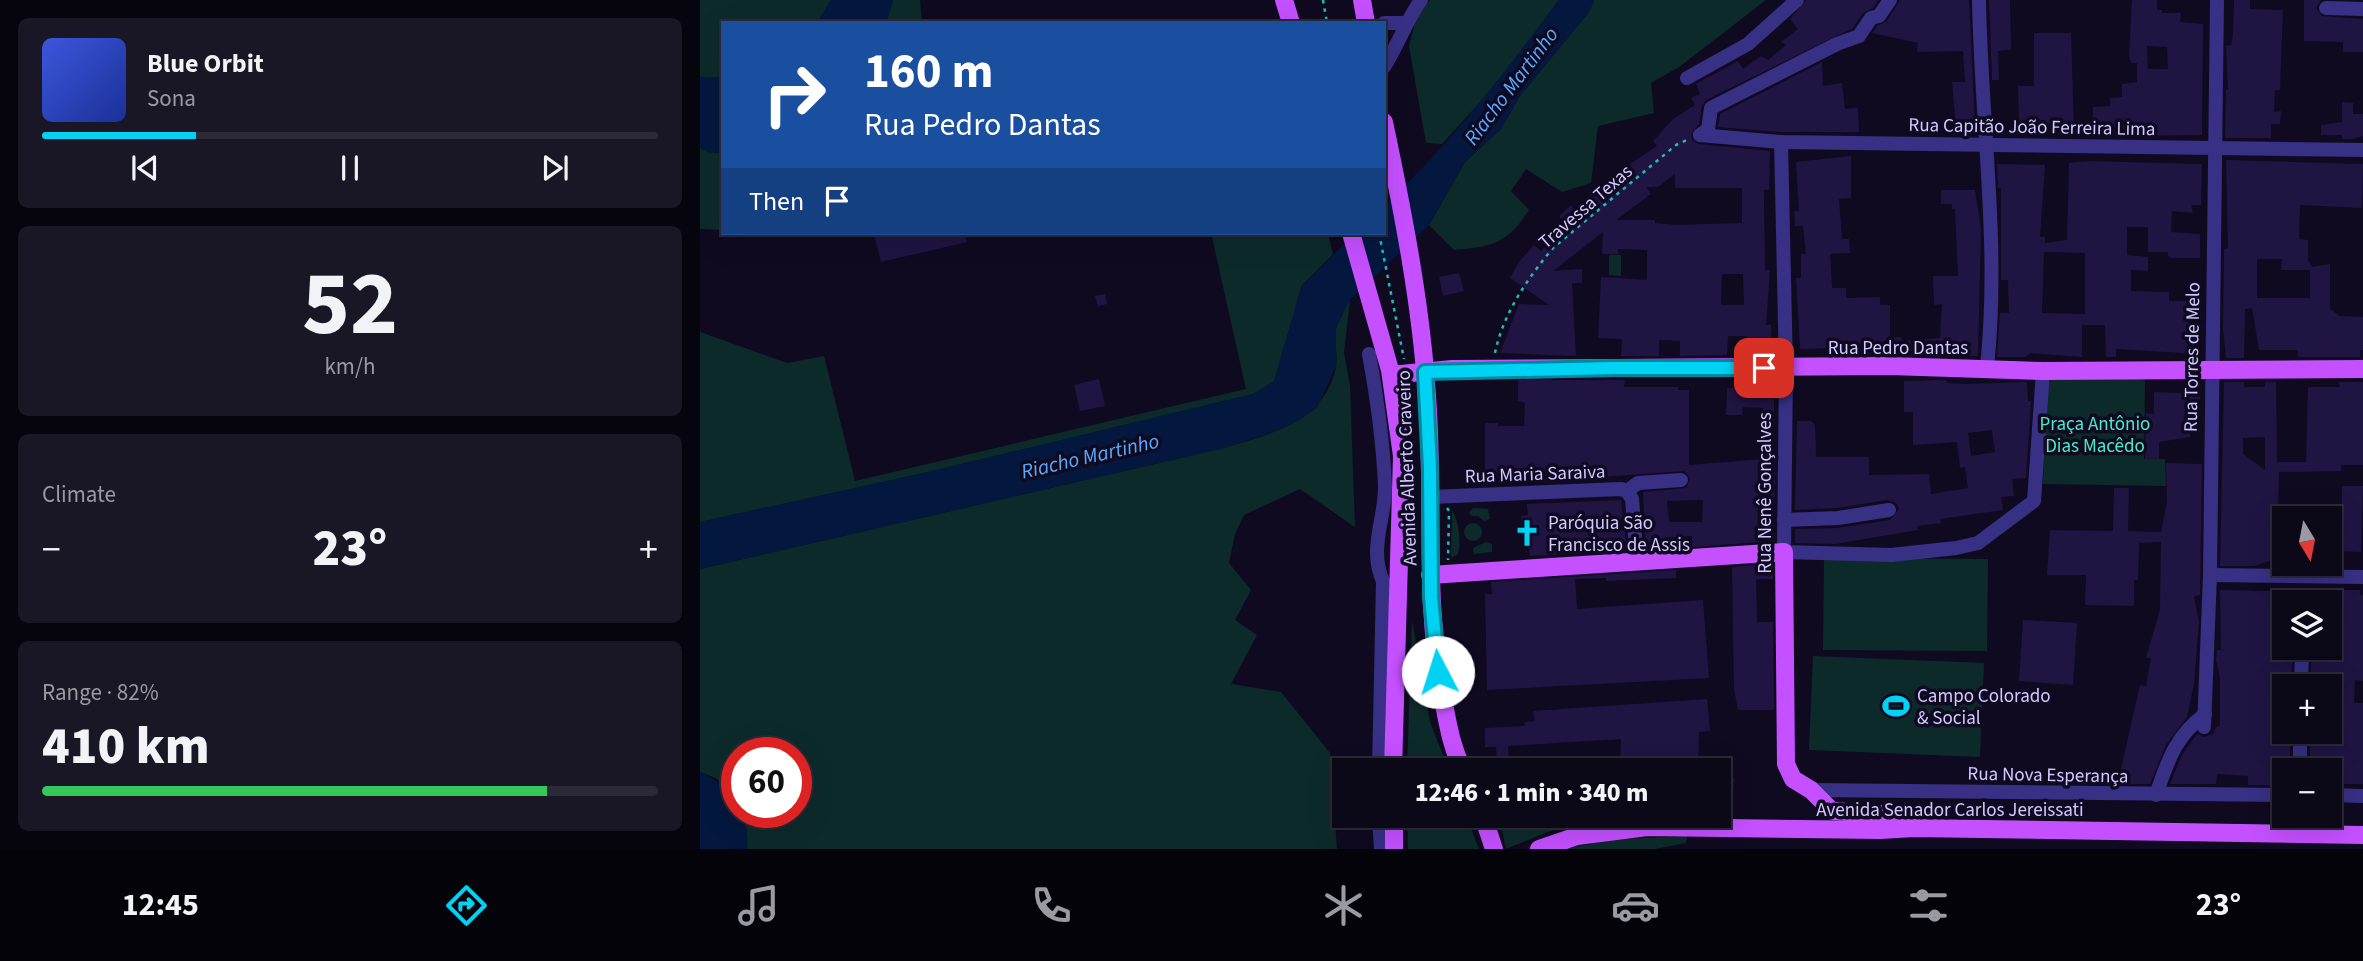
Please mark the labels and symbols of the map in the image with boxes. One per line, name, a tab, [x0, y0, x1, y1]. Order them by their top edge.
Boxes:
water label: Riacho Martinho	[1457, 21, 1565, 151]
street label: Rua Capitão João Ferreira Lima	[1908, 112, 2156, 143]
street label: Travessa Texas	[1533, 159, 1639, 256]
street label: Rua Torres de Melo	[2178, 282, 2207, 432]
street label: Rua Pedro Dantas	[1828, 335, 1968, 362]
pin	[1734, 338, 1794, 398]
street label: Avenida Alberto Craveiro	[1391, 370, 1424, 566]
park label: Praça Antônio Dias Macêdo	[2040, 411, 2150, 460]
street label: Rua Nenê Gonçalves	[1752, 412, 1779, 574]
water label: Riacho Martinho	[1018, 426, 1162, 486]
street label: Rua Maria Saraiva	[1464, 459, 1606, 490]
north arrow	[2272, 506, 2342, 576]
place label: Paróquia São Francisco de Assis	[1548, 510, 1690, 559]
church icon: Paróquia São Francisco de Assis	[1512, 518, 1542, 548]
position arrow	[1401, 635, 1475, 709]
place label: Campo Colorado & Social	[1917, 683, 2051, 732]
sports icon: Campo Colorado & Social	[1881, 691, 1911, 721]
speed limit sign: 60	[721, 737, 812, 828]
street label: Rua Nova Esperança	[1967, 761, 2129, 790]
street label: Avenida Senador Carlos Jereissati	[1816, 797, 2084, 824]

